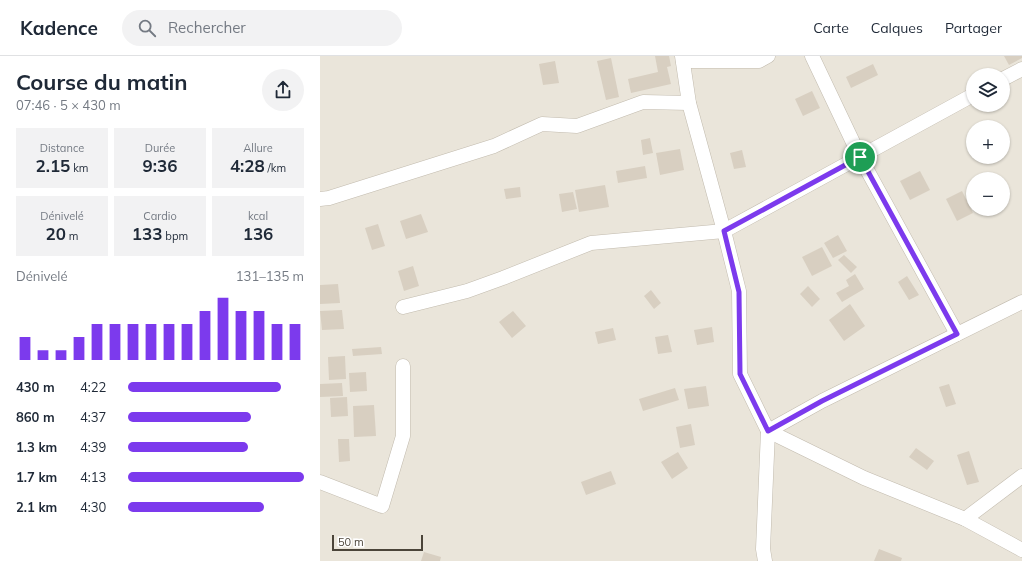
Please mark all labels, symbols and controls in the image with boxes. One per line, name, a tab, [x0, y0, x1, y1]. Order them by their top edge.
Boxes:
search box	[122, 10, 402, 46]
text: Kadence	[20, 16, 98, 40]
icon: search	[136, 17, 158, 39]
text: Rechercher	[168, 18, 246, 37]
text: Carte	[813, 19, 849, 37]
text: Calques	[871, 19, 923, 37]
text: Partager	[945, 19, 1002, 37]
text: Course du matin	[16, 68, 188, 96]
map controls	[966, 68, 1010, 216]
button: layers	[966, 68, 1010, 112]
button: share	[262, 69, 304, 111]
text: 07:46 · 5 × 430 m	[16, 97, 121, 113]
button: +	[966, 120, 1010, 164]
pin	[843, 140, 877, 174]
text: Distance	[40, 141, 84, 155]
text: Durée	[145, 141, 175, 155]
text: Allure	[243, 141, 273, 155]
icon: arrive	[849, 146, 871, 168]
text: 2.15	[35, 155, 70, 176]
text: 9:36	[143, 155, 177, 176]
text: 4:28	[230, 155, 265, 176]
text: km	[70, 161, 89, 175]
text: /km	[265, 161, 286, 175]
button: −	[966, 172, 1010, 216]
text: Dénivelé	[40, 209, 84, 223]
text: Cardio	[143, 209, 177, 223]
text: kcal	[248, 209, 268, 223]
text: 20	[46, 223, 66, 244]
text: 133	[132, 223, 162, 244]
text: 136	[243, 223, 273, 244]
text: m	[66, 229, 78, 243]
text: bpm	[162, 229, 188, 243]
text: Dénivelé	[16, 268, 68, 284]
text: 131–135 m	[236, 268, 304, 284]
text: 430 m	[16, 379, 55, 395]
text: 4:22	[80, 379, 106, 395]
text: 860 m	[16, 409, 55, 425]
text: 4:37	[80, 409, 106, 425]
text: 1.3 km	[16, 439, 57, 455]
text: 4:39	[80, 439, 106, 455]
text: 1.7 km	[16, 469, 57, 485]
text: 4:13	[80, 469, 106, 485]
text: 2.1 km	[16, 499, 57, 515]
text: 4:30	[80, 499, 106, 515]
scale bar	[332, 533, 423, 552]
text: 50 m	[338, 535, 364, 549]

